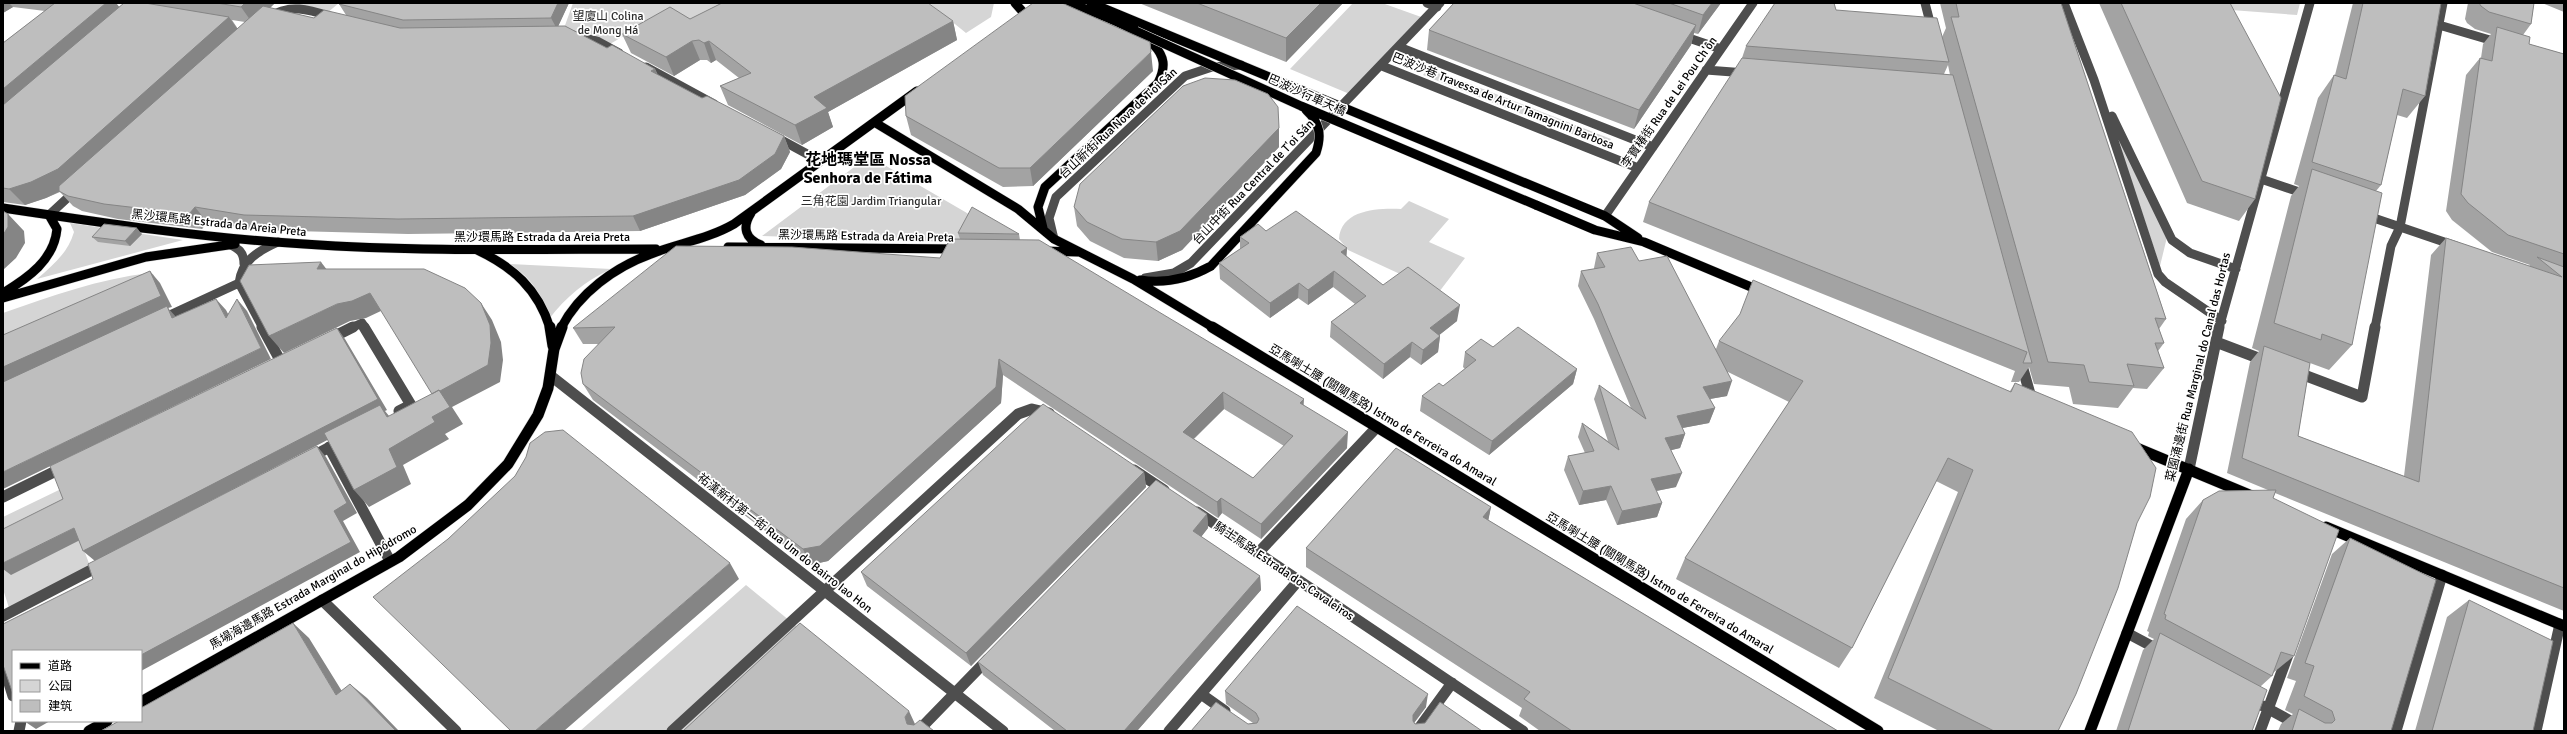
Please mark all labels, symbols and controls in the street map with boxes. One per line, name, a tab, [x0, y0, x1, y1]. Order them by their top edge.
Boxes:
park label: 望廈山 Colina de Mong Há	[572, 9, 644, 38]
street label: 李寶椿街 Rua de Lei Pou Ch'ôn	[1618, 34, 1720, 171]
street label: 巴波沙巷 Travessa de Artur Tamagnini Barbosa	[1389, 50, 1616, 153]
street label: 台山新街 Rua Nova de T'oi Sán	[1056, 65, 1181, 182]
street label: 巴波沙行車天橋	[1265, 72, 1348, 119]
street label: 台山中街 Rua Central de T'oi Sán	[1190, 117, 1317, 248]
district label: 花地瑪堂區 Nossa Senhora de Fátima	[804, 150, 932, 188]
park label: 三角花園 Jardim Triangular	[801, 194, 942, 209]
street label: 黑沙環馬路 Estrada da Areia Preta	[131, 207, 307, 240]
street label: 黑沙環馬路 Estrada da Areia Preta	[778, 227, 954, 246]
street label: 黑沙環馬路 Estrada da Areia Preta	[454, 230, 630, 245]
street label: 菜園涌邊街 Rua Marginal do Canal das Hortas	[2163, 251, 2234, 483]
street label: 亞馬喇土腰 (關閘馬路) Istmo de Ferreira do Amaral	[1266, 341, 1500, 490]
street label: 祐漢新村第一街 Rua Um do Bairro Iao Hon	[694, 470, 875, 616]
street label: 亞馬喇土腰 (關閘馬路) Istmo de Ferreira do Amaral	[1543, 509, 1777, 658]
street label: 騎士馬路 Estrada dos Cavaleiros	[1211, 519, 1357, 624]
street label: 馬場海邊馬路 Estrada Marginal do Hipódromo	[207, 522, 419, 653]
legend	[12, 650, 142, 722]
text: 道路	[48, 659, 72, 674]
text: 公园	[48, 679, 72, 694]
text: 建筑	[48, 699, 72, 714]

